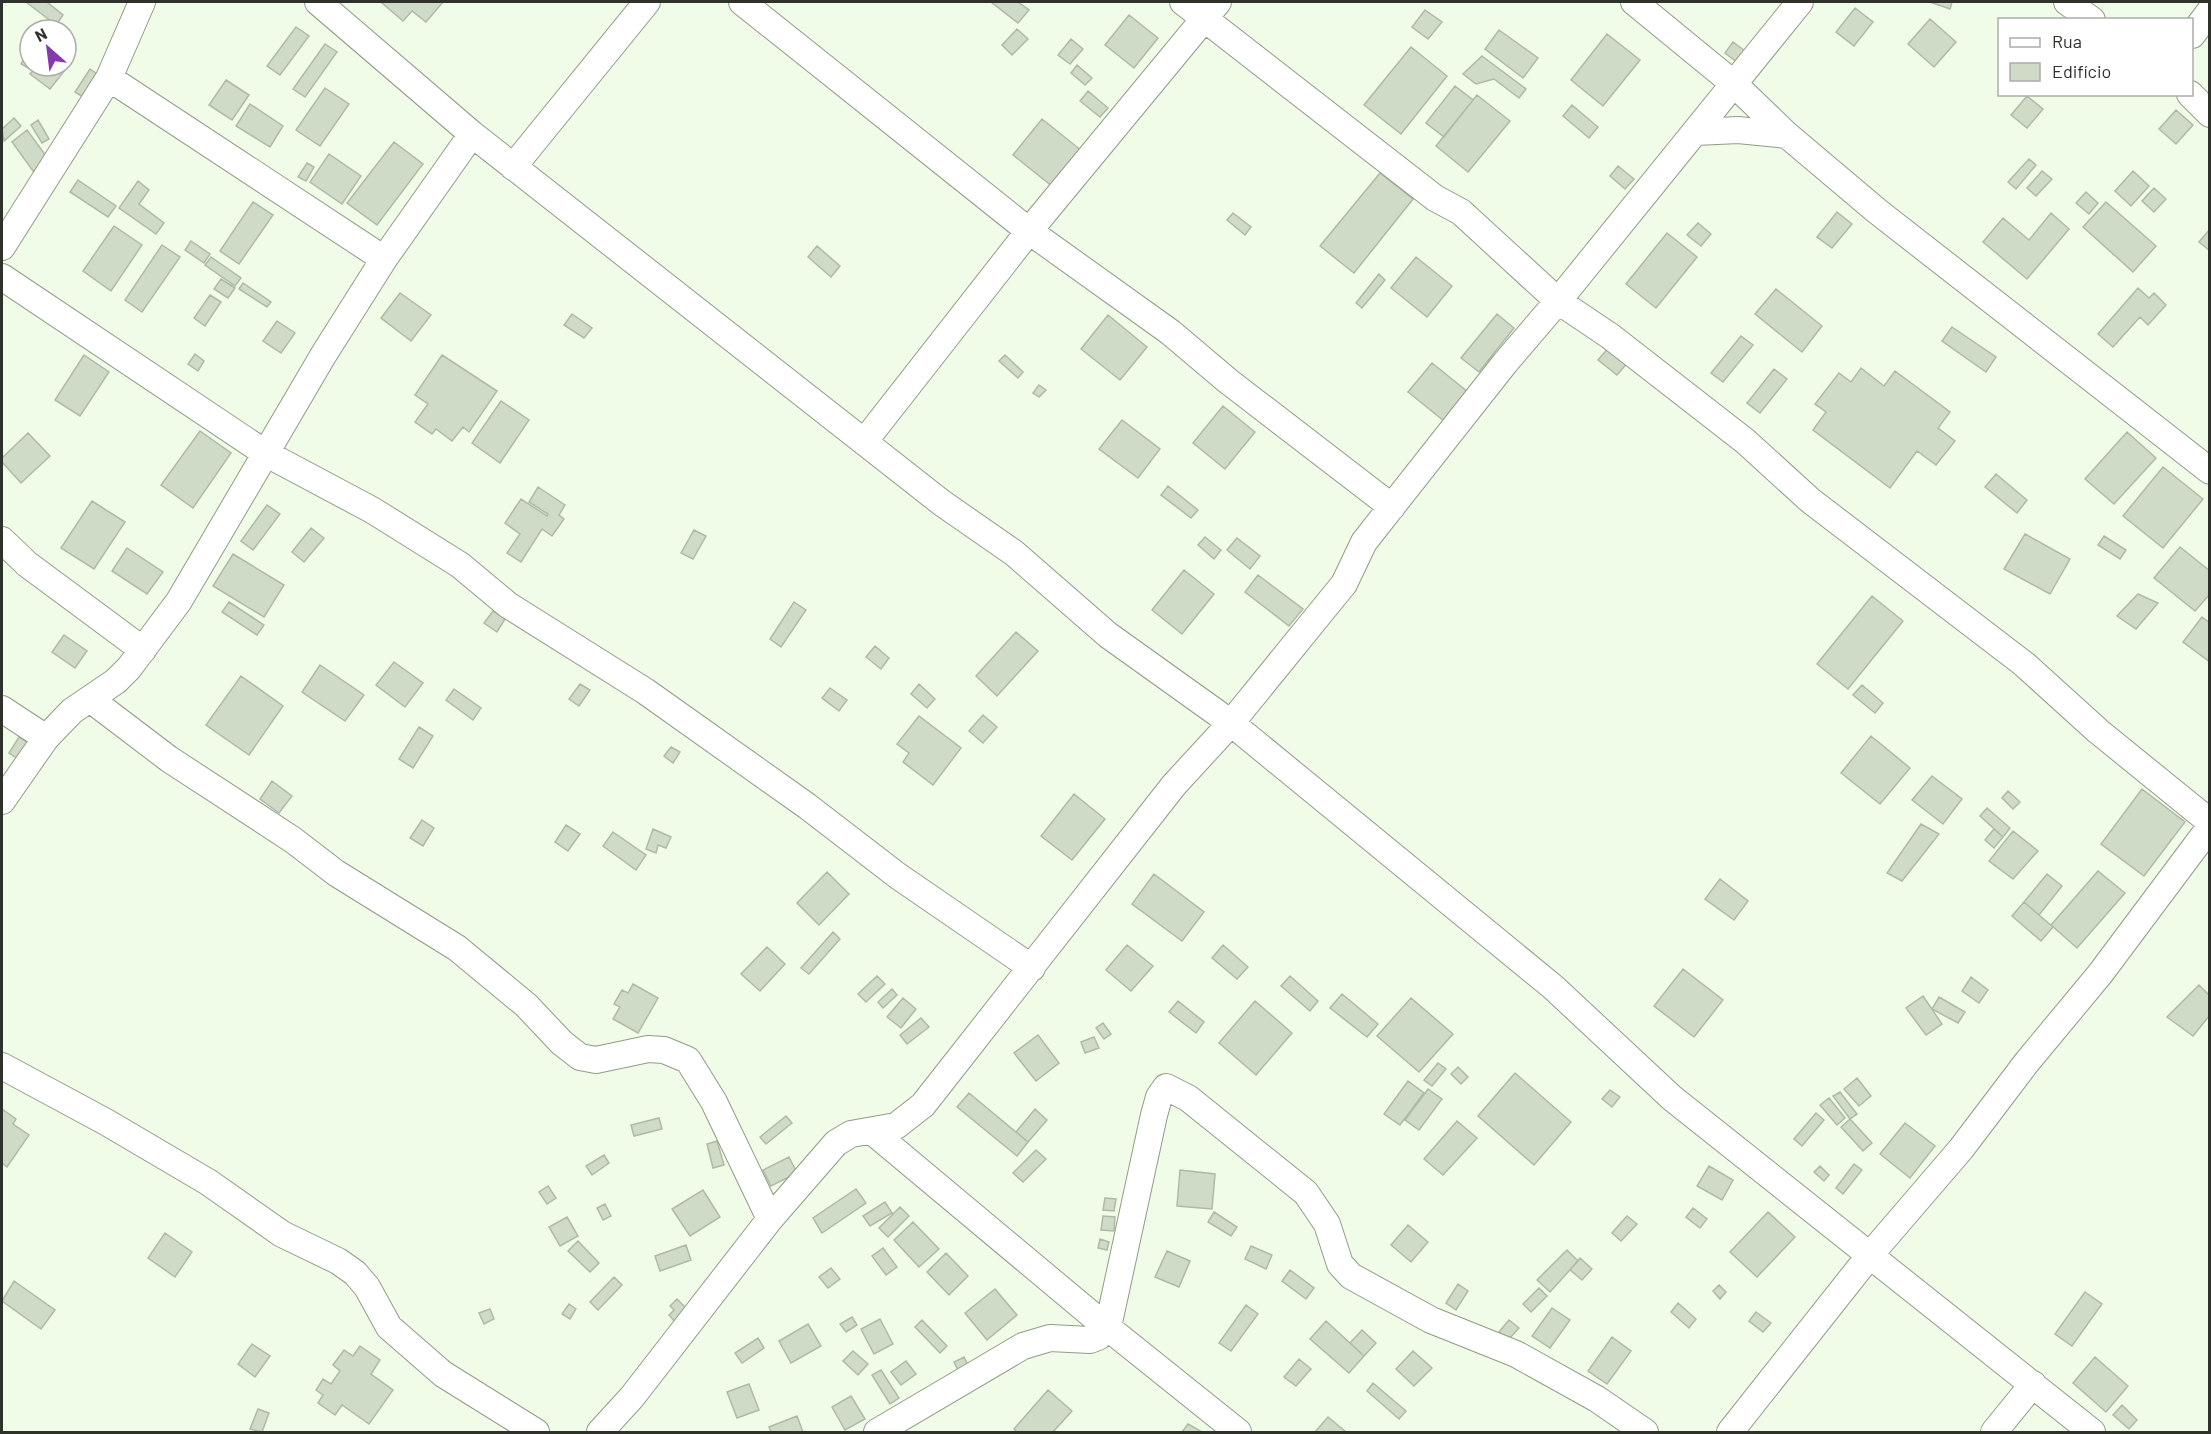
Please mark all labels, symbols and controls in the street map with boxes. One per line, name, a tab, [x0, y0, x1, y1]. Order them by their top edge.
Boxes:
north arrow	[18, 18, 78, 78]
legend	[1998, 18, 2193, 96]
text: N	[32, 23, 50, 45]
text: Rua	[2052, 30, 2082, 52]
text: Edifício	[2052, 60, 2111, 82]

